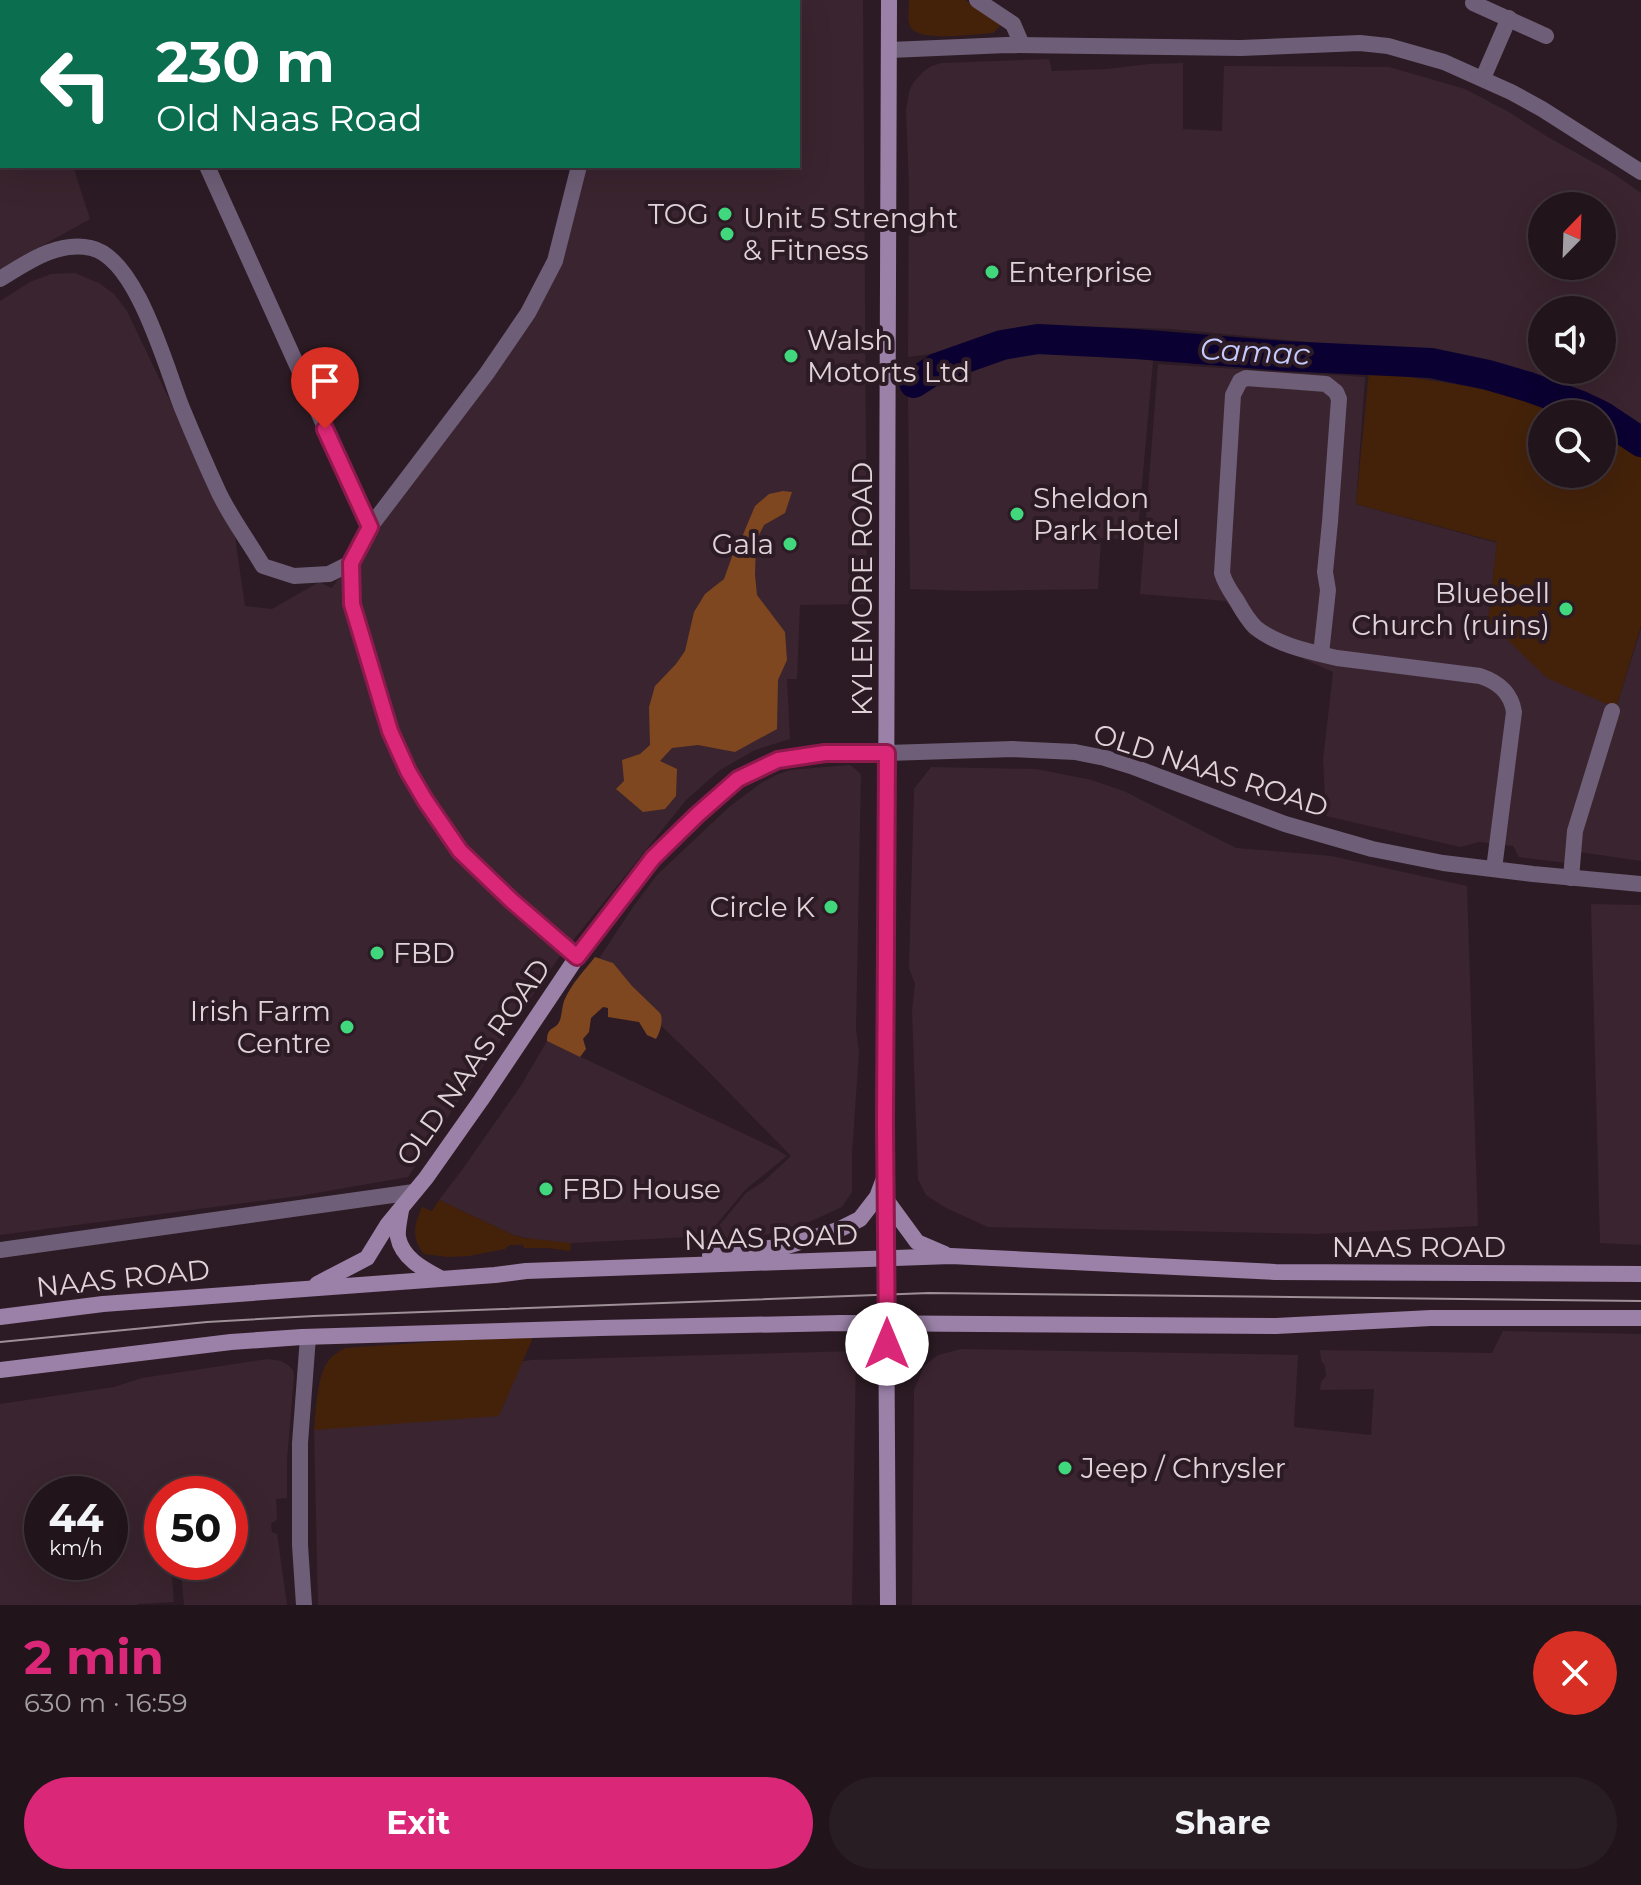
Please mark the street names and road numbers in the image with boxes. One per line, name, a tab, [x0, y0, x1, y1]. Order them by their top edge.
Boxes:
street label: KYLEMORE ROAD	[845, 462, 879, 716]
street label: OLD NAAS ROAD	[1089, 716, 1333, 824]
street label: OLD NAAS ROAD	[389, 952, 557, 1172]
street label: NAAS ROAD	[683, 1217, 859, 1257]
street label: NAAS ROAD	[1332, 1230, 1506, 1264]
street label: NAAS ROAD	[35, 1252, 211, 1304]

